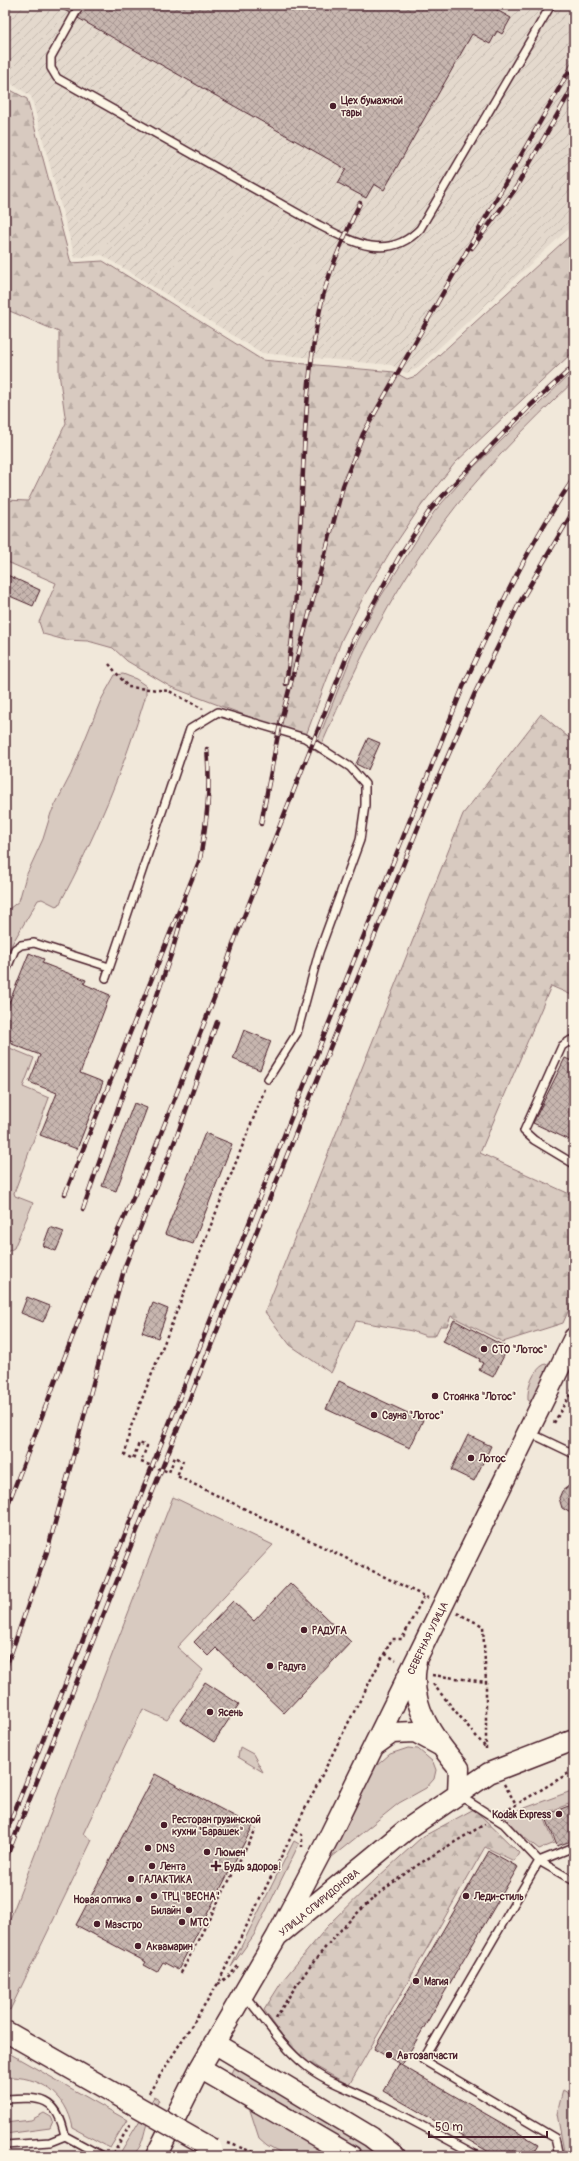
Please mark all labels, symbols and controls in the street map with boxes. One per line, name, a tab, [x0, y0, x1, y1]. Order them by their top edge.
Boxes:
place label: Цех бумажной тары	[341, 95, 403, 119]
marker: Цех бумажной тары	[328, 101, 338, 111]
marker: СТО "Лотос"	[479, 1344, 489, 1354]
place label: СТО "Лотос"	[492, 1344, 547, 1356]
marker: Стоянка "Лотос"	[430, 1391, 440, 1401]
place label: Стоянка "Лотос"	[443, 1391, 516, 1403]
marker: Сауна "Лотос"	[369, 1410, 379, 1420]
place label: Сауна "Лотос"	[382, 1410, 444, 1422]
marker: Лотос	[466, 1453, 476, 1463]
place label: Лотос	[478, 1453, 506, 1465]
street label: СЕВЕРНАЯ УЛИЦА	[405, 1600, 451, 1677]
marker: РАДУГА	[299, 1625, 309, 1635]
place label: РАДУГА	[312, 1625, 347, 1637]
marker: Радуга	[265, 1661, 275, 1671]
place label: Радуга	[278, 1661, 306, 1673]
marker: Ясень	[205, 1707, 215, 1717]
place label: Ясень	[218, 1707, 244, 1719]
place label: Kodak Express	[492, 1809, 552, 1821]
marker: Kodak Express	[554, 1809, 564, 1819]
place label: Ресторан грузинской кухни "Барашек"	[172, 1814, 261, 1838]
marker: Ресторан грузинской кухни "Барашек"	[159, 1820, 169, 1830]
marker: DNS	[143, 1843, 153, 1853]
place label: DNS	[156, 1843, 175, 1855]
marker: Люмен	[202, 1847, 212, 1857]
place label: Люмен	[214, 1847, 245, 1859]
marker: Лента	[147, 1861, 157, 1871]
place label: Лента	[159, 1861, 186, 1873]
marker: Будь здоров!	[211, 1861, 221, 1871]
place label: Будь здоров!	[224, 1861, 281, 1873]
street label: УЛИЦА СПИРИДОНОВА	[277, 1866, 363, 1939]
marker: ГАЛАКТИКА	[126, 1874, 136, 1884]
place label: ГАЛАКТИКА	[139, 1874, 193, 1886]
marker: ТРЦ "ВЕСНА"	[149, 1891, 159, 1901]
place label: ТРЦ "ВЕСНА"	[161, 1891, 220, 1903]
marker: Леди-стиль	[461, 1891, 471, 1901]
place label: Леди-стиль	[473, 1891, 524, 1903]
place label: Новая оптика	[73, 1894, 131, 1906]
marker: Новая оптика	[134, 1894, 144, 1904]
place label: Билайн	[151, 1905, 181, 1917]
marker: Билайн	[184, 1905, 194, 1915]
marker: МТС	[177, 1917, 187, 1927]
place label: МТС	[190, 1917, 209, 1929]
marker: Маэстро	[92, 1919, 102, 1929]
place label: Маэстро	[105, 1919, 143, 1931]
marker: Аквамарин	[133, 1941, 143, 1951]
place label: Аквамарин	[146, 1941, 193, 1953]
marker: Магия	[411, 1976, 421, 1986]
place label: Магия	[424, 1976, 449, 1988]
marker: Автозапчасти	[384, 2050, 394, 2060]
place label: Автозапчасти	[397, 2050, 458, 2062]
scale bar	[429, 2113, 547, 2139]
text: 50 m	[435, 2120, 463, 2135]

